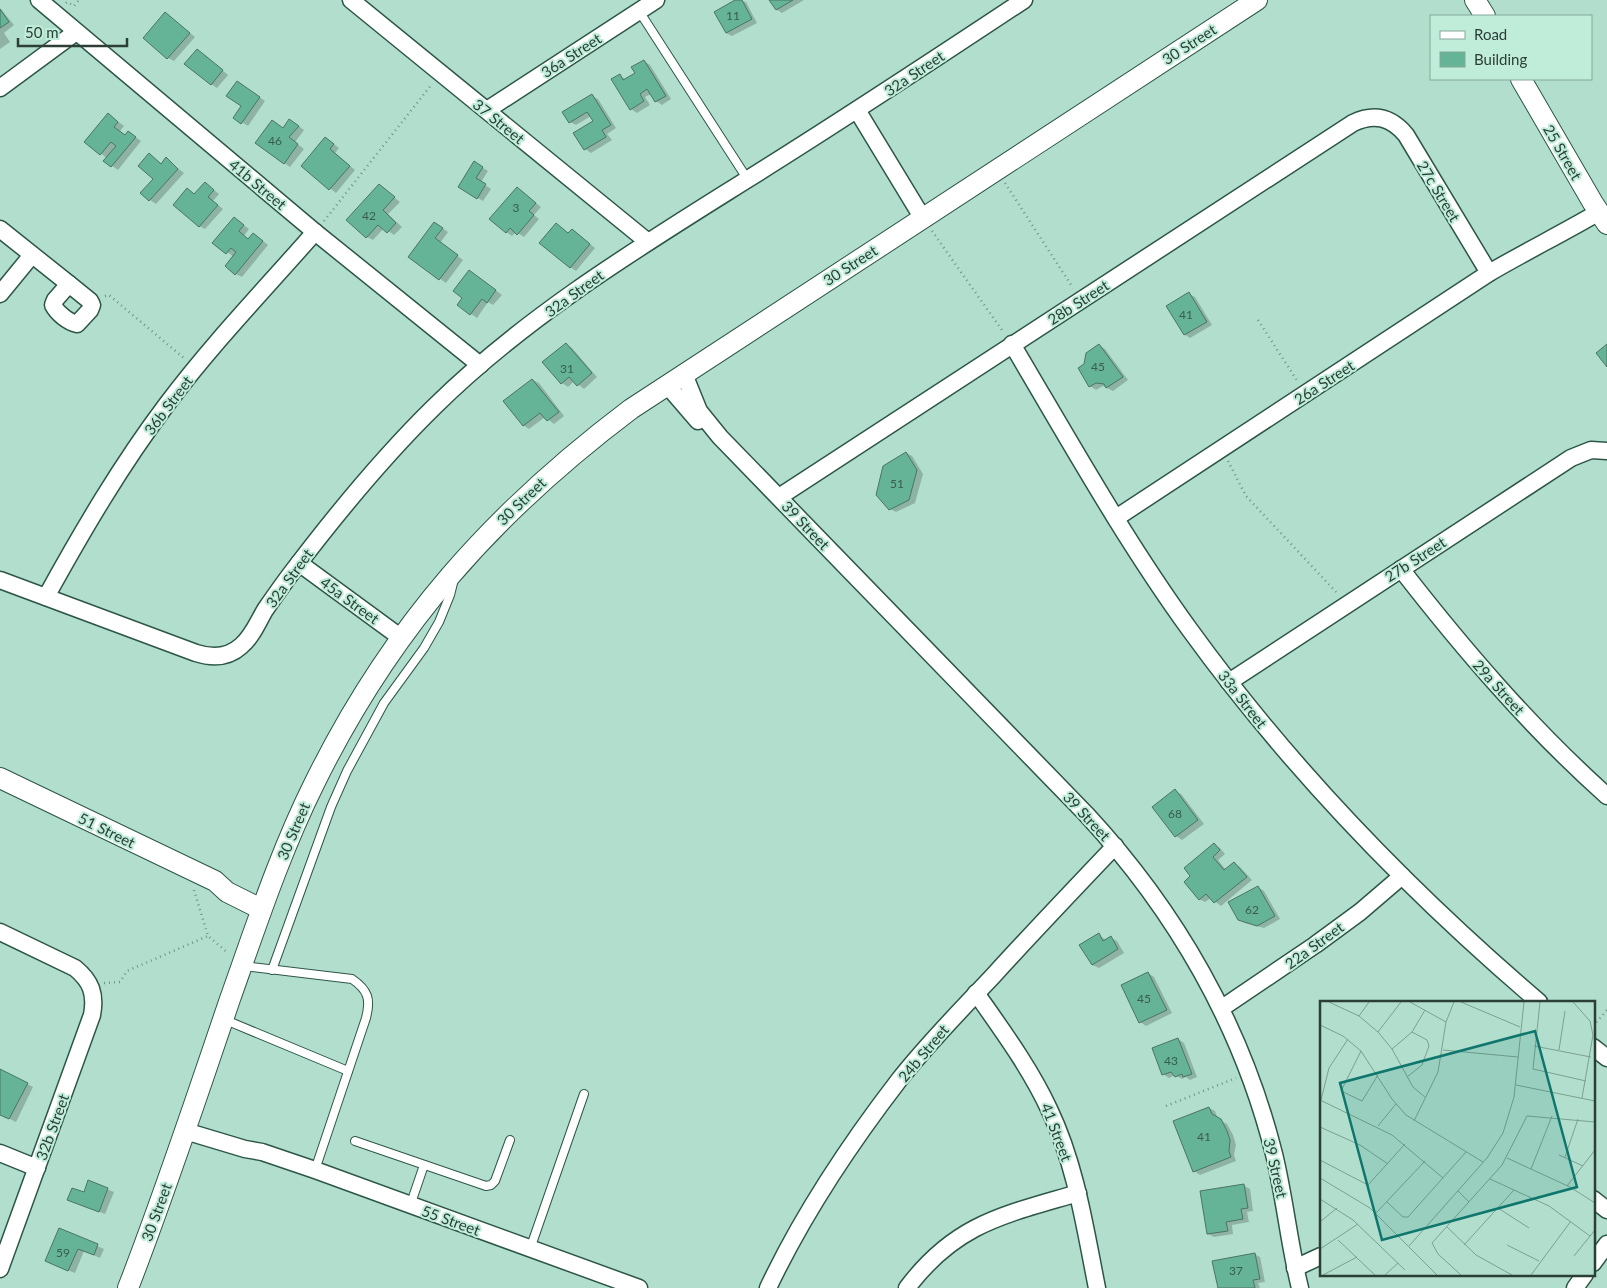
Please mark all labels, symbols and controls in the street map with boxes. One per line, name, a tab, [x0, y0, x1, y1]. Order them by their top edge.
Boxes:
house number: 11	[726, 8, 740, 23]
scale bar	[18, 15, 126, 47]
legend	[1430, 15, 1592, 80]
street label: 30 Street	[1159, 20, 1220, 68]
text: 50 m	[25, 23, 59, 41]
text: Road	[1474, 25, 1507, 43]
street label: 36a Street	[537, 29, 605, 81]
street label: 32a Street	[881, 46, 948, 100]
text: Building	[1474, 50, 1527, 68]
street label: 37 Street	[470, 95, 529, 147]
street label: 25 Street	[1540, 121, 1586, 183]
house number: 46	[268, 133, 282, 148]
street label: 41b Street	[226, 155, 291, 214]
street label: 27c Street	[1414, 157, 1465, 225]
house number: 3	[513, 200, 520, 215]
house number: 42	[362, 208, 376, 223]
street label: 30 Street	[820, 241, 881, 289]
street label: 32a Street	[541, 265, 607, 320]
street label: 28b Street	[1044, 275, 1112, 328]
house number: 41	[1179, 307, 1193, 322]
street label: 26a Street	[1290, 356, 1358, 408]
house number: 45	[1091, 359, 1105, 374]
house number: 31	[560, 361, 574, 376]
street label: 36b Street	[140, 371, 196, 438]
street label: 30 Street	[493, 473, 550, 529]
house number: 51	[890, 476, 904, 491]
street label: 39 Street	[778, 497, 834, 554]
street label: 27b Street	[1381, 532, 1449, 585]
street label: 32a Street	[262, 545, 317, 611]
street label: 45a Street	[317, 573, 383, 628]
street label: 29a Street	[1469, 656, 1529, 719]
street label: 33a Street	[1215, 667, 1271, 732]
street label: 39 Street	[1060, 788, 1115, 845]
street label: 30 Street	[273, 799, 313, 862]
house number: 68	[1168, 806, 1182, 821]
street label: 51 Street	[76, 809, 139, 852]
house number: 62	[1245, 902, 1259, 917]
street label: 22a Street	[1281, 917, 1347, 972]
house number: 45	[1137, 991, 1151, 1006]
inset map	[1320, 1001, 1594, 1276]
street label: 24b Street	[894, 1020, 953, 1085]
house number: 43	[1164, 1053, 1178, 1068]
street label: 32b Street	[32, 1091, 72, 1163]
street label: 41 Street	[1038, 1100, 1077, 1164]
house number: 41	[1197, 1129, 1211, 1144]
street label: 39 Street	[1260, 1136, 1292, 1200]
street label: 30 Street	[137, 1180, 175, 1244]
street label: 55 Street	[419, 1201, 483, 1239]
house number: 59	[56, 1245, 70, 1260]
house number: 37	[1229, 1263, 1243, 1278]

